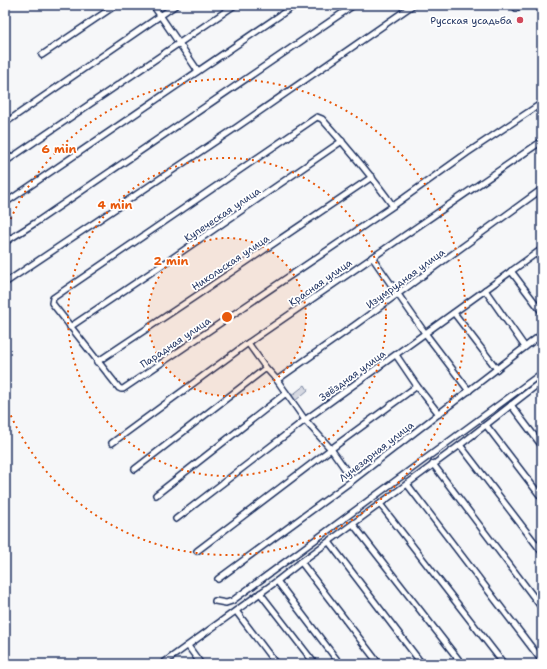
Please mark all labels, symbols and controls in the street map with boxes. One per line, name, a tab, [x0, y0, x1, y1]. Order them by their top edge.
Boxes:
place label: Русская усадьба	[430, 14, 513, 27]
marker: Русская усадьба	[515, 15, 525, 25]
text: 6 min	[42, 141, 77, 157]
street label: Купеческая улица	[182, 184, 263, 245]
text: 4 min	[98, 197, 133, 213]
street label: Никольская улица	[189, 231, 272, 293]
street label: Изумрудная улица	[363, 245, 448, 311]
text: 2 min	[154, 253, 189, 269]
street label: Красная улица	[286, 255, 355, 309]
centre of rings	[220, 310, 234, 324]
street label: Парадная улица	[138, 314, 214, 371]
street label: Звёздная улица	[316, 346, 389, 404]
street label: Лучезарная улица	[336, 418, 417, 485]

